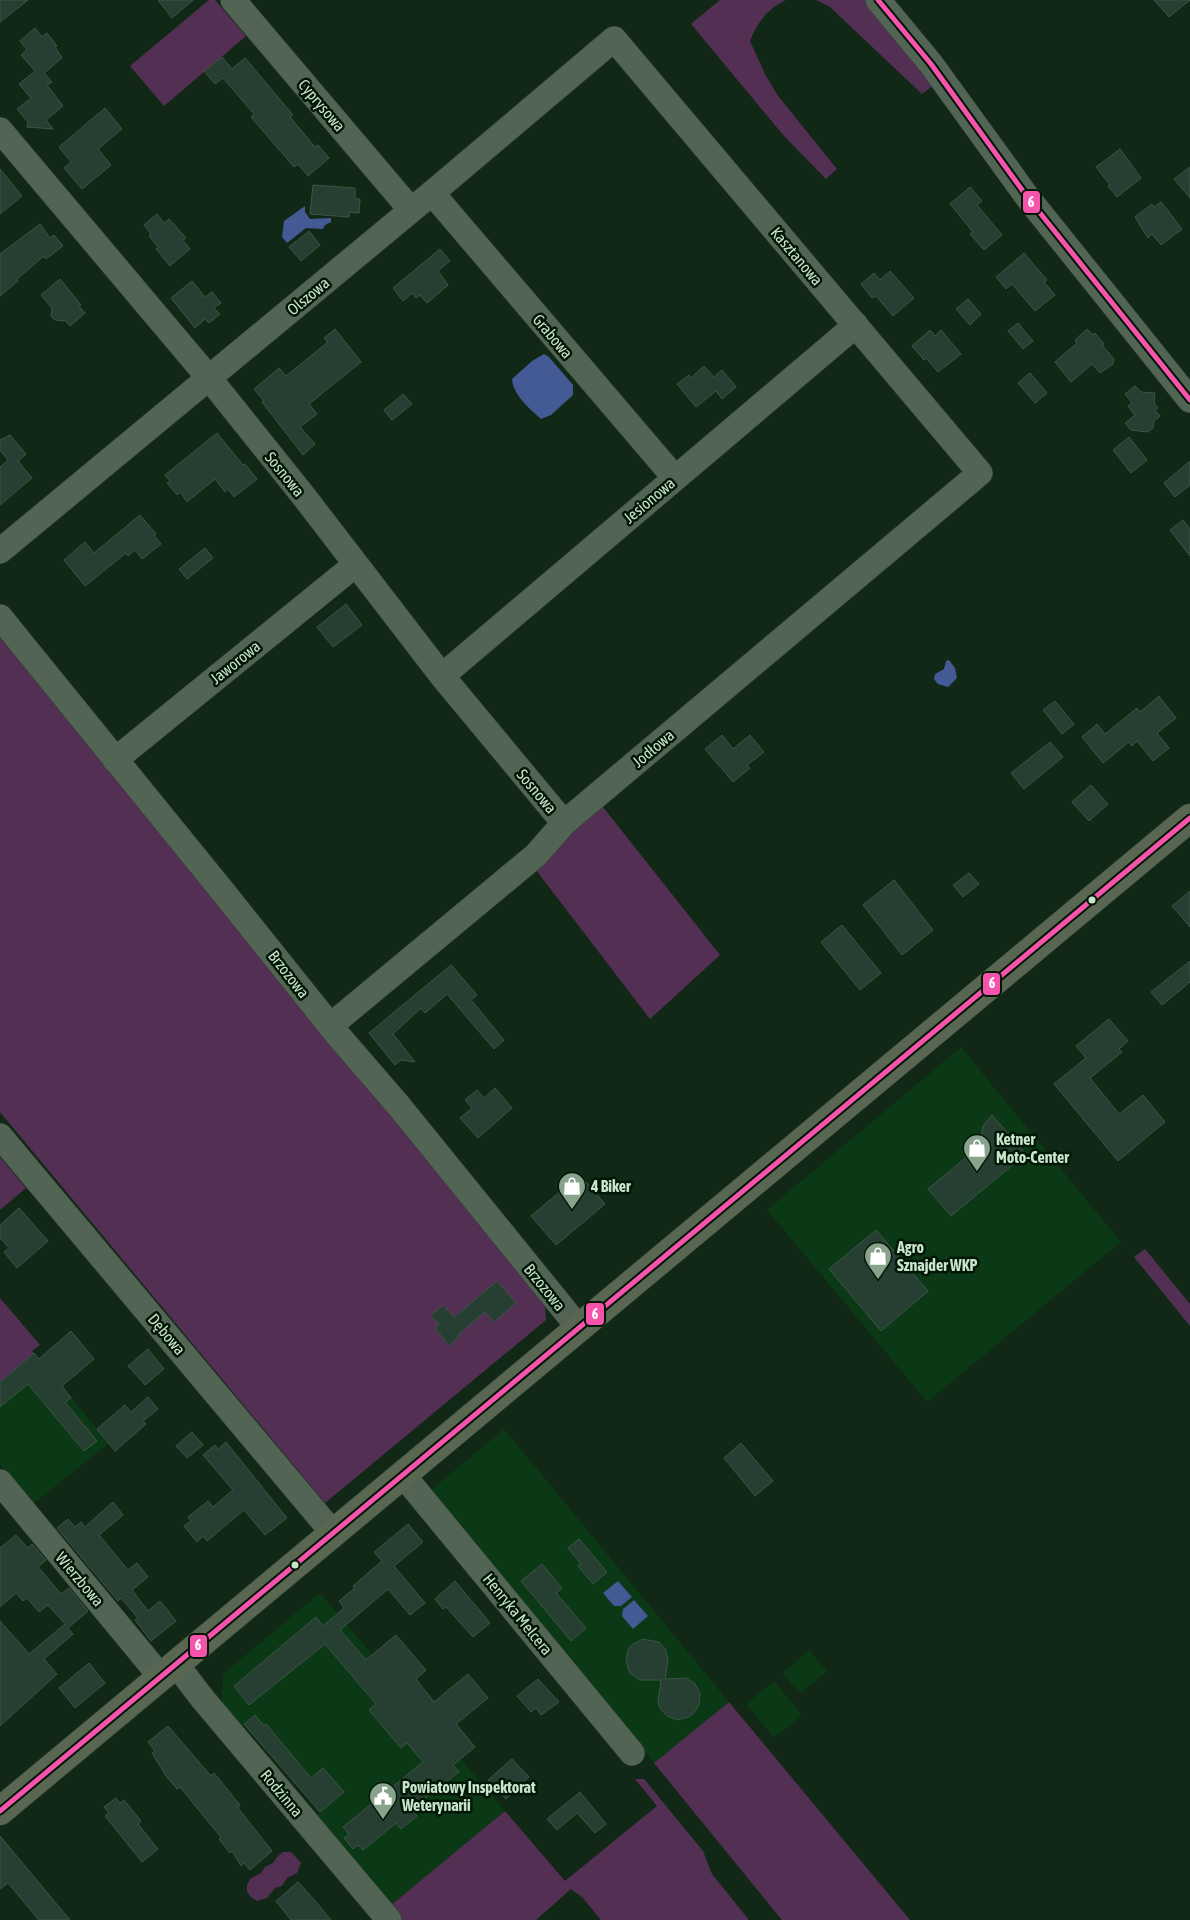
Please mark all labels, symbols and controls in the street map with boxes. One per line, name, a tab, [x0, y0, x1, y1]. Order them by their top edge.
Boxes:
street label: Cyprysowa	[294, 75, 349, 135]
line badge: 6	[1022, 190, 1041, 214]
text: 6	[1028, 194, 1035, 210]
street label: Kasztanowa	[767, 223, 827, 289]
street label: Olszowa	[283, 273, 333, 319]
street label: Grabowa	[529, 310, 577, 362]
street label: Sosnowa	[262, 448, 308, 500]
street label: Jesionowa	[620, 473, 678, 527]
street label: Jaworowa	[207, 637, 263, 687]
street label: Jodłowa	[629, 726, 677, 770]
street label: Sosnowa	[513, 765, 561, 817]
unlabelled marker	[1087, 895, 1097, 905]
street label: Brzozowa	[265, 947, 313, 1001]
line badge: 6	[982, 972, 1001, 996]
text: 6	[989, 975, 996, 991]
place label: Ketner Moto-Center	[996, 1130, 1069, 1166]
shop icon: Ketner Moto-Center	[962, 1133, 992, 1172]
shop icon: 4 Biker	[557, 1171, 587, 1210]
place label: 4 Biker	[590, 1177, 631, 1195]
place label: Agro Sznajder WKP	[896, 1238, 978, 1274]
shop icon: Agro Sznajder WKP	[863, 1241, 893, 1280]
street label: Brzozowa	[521, 1260, 569, 1314]
line badge: 6	[585, 1302, 605, 1326]
text: 6	[592, 1306, 599, 1322]
street label: Dębowa	[144, 1310, 189, 1359]
street label: Wierzbowa	[52, 1548, 108, 1610]
unlabelled marker	[290, 1560, 300, 1570]
street label: Henryka Melcera	[479, 1570, 556, 1659]
line badge: 6	[189, 1634, 208, 1658]
text: 6	[195, 1637, 202, 1653]
street label: Rodzinna	[257, 1766, 307, 1820]
place label: Powiatowy Inspektorat Weterynarii	[401, 1778, 536, 1814]
public building icon: Powiatowy Inspektorat Weterynarii	[368, 1781, 398, 1820]

